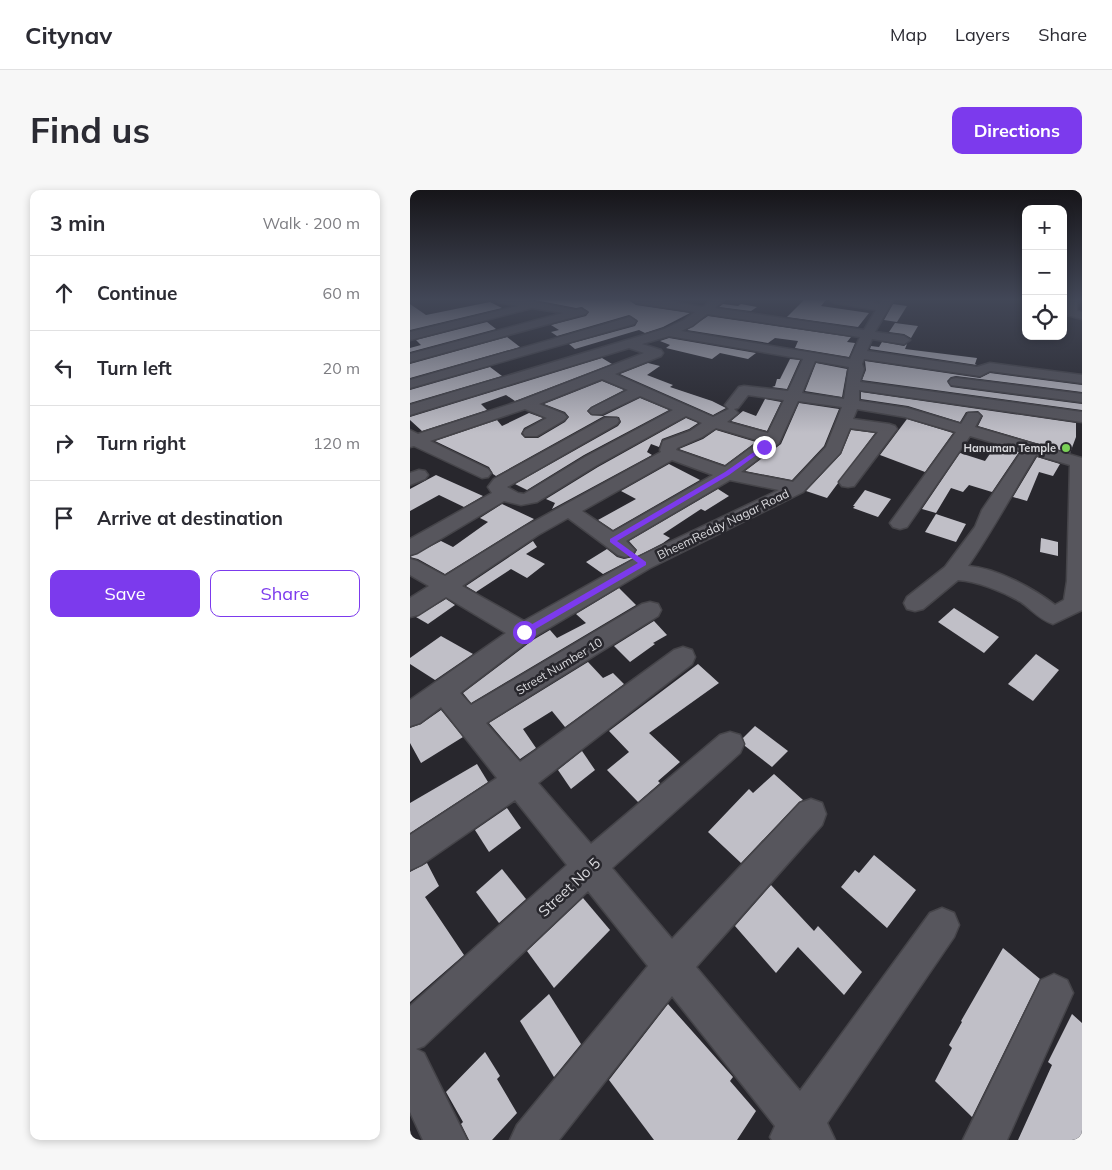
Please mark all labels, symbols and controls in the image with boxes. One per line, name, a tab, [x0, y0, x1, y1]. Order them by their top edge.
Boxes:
text: Citynav	[25, 20, 112, 50]
text: Map	[890, 23, 927, 46]
text: Layers	[955, 23, 1010, 46]
text: Share	[1038, 23, 1087, 46]
button: Directions	[952, 107, 1082, 154]
text: Find us	[30, 108, 150, 152]
map controls	[1022, 205, 1067, 340]
button: +	[1022, 205, 1067, 250]
text: 3 min	[50, 210, 105, 236]
text: Walk · 200 m	[262, 213, 360, 233]
button: −	[1022, 250, 1067, 295]
icon: ahead	[50, 279, 78, 307]
text: Continue	[97, 281, 177, 305]
text: 60 m	[323, 283, 360, 303]
button: locate	[1022, 295, 1067, 340]
icon: left	[50, 354, 78, 382]
text: Turn left	[97, 356, 172, 380]
text: 20 m	[323, 358, 360, 378]
icon: right	[50, 429, 78, 457]
text: Turn right	[97, 431, 186, 455]
text: 120 m	[313, 433, 360, 453]
route end	[753, 436, 776, 459]
place label: Hanuman Temple	[964, 441, 1056, 455]
marker: Hanuman Temple	[1060, 442, 1072, 454]
street label: BheemReddy Nagar Road	[655, 485, 791, 563]
icon: arrive	[50, 504, 78, 532]
text: Arrive at destination	[97, 506, 283, 530]
button: Save	[50, 570, 200, 617]
button: Share	[210, 570, 360, 617]
route start	[513, 621, 536, 644]
street label: Street Number 10	[513, 634, 605, 698]
street label: Street No 5	[534, 853, 604, 921]

